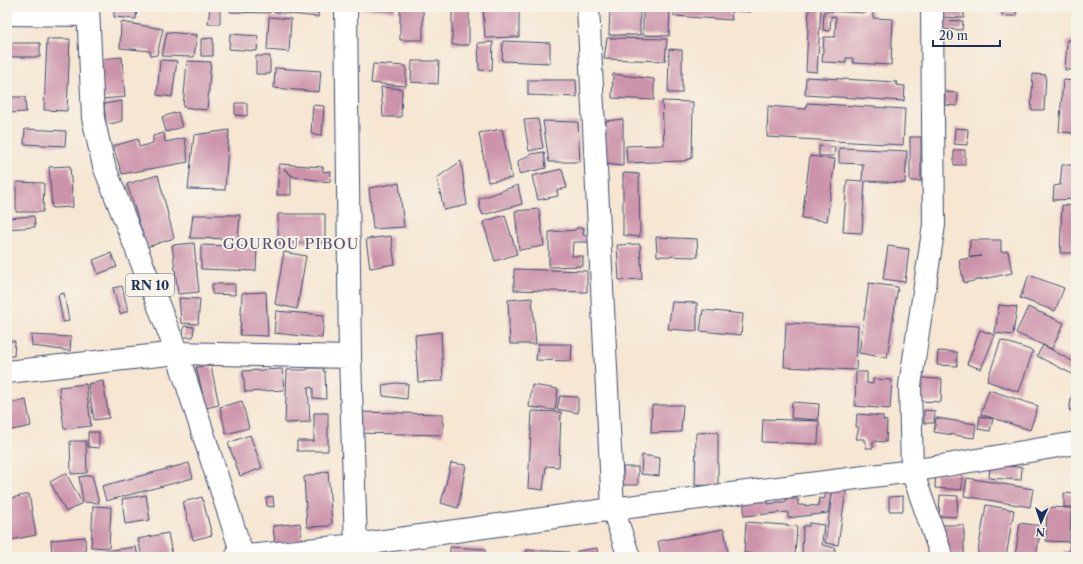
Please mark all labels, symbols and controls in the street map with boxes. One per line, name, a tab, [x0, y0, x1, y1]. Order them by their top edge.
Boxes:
scale bar	[933, 22, 1000, 48]
text: 20 m	[939, 28, 968, 43]
district label: GOUROU PIBOU	[223, 234, 359, 253]
road number: RN 10	[126, 274, 174, 296]
north arrow	[1021, 502, 1061, 542]
text: N	[1035, 525, 1046, 539]

